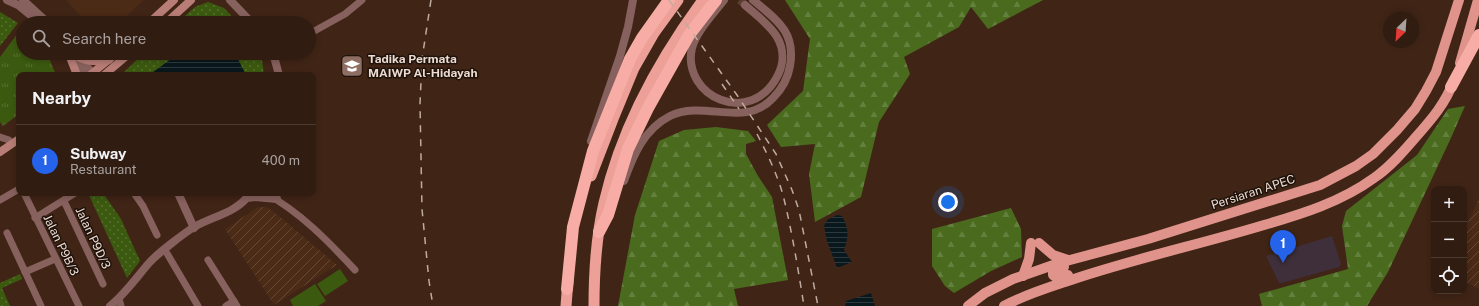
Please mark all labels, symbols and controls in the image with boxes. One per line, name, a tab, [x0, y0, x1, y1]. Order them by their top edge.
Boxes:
north arrow	[1383, 12, 1419, 48]
search box	[16, 16, 316, 60]
icon: search	[30, 27, 52, 49]
text: Search here	[62, 30, 146, 47]
place label: Tadika Permata MAIWP Al-Hidayah	[368, 52, 478, 80]
school or university icon: Tadika Permata MAIWP Al-Hidayah	[339, 53, 365, 79]
text: Nearby	[32, 88, 91, 108]
text: Subway	[70, 145, 127, 162]
text: 1	[42, 153, 48, 168]
text: 400 m	[262, 153, 300, 168]
text: Restaurant	[70, 162, 136, 177]
street label: Persiaran APEC	[1209, 172, 1297, 212]
map controls	[1431, 186, 1467, 294]
button: +	[1431, 186, 1467, 222]
your location	[938, 192, 958, 212]
street label: Jalan P9D/3	[73, 205, 113, 271]
street label: Jalan P9B/3	[40, 212, 82, 278]
button: −	[1431, 222, 1467, 258]
pin: 1	[1270, 230, 1296, 263]
button: locate	[1431, 258, 1467, 294]

